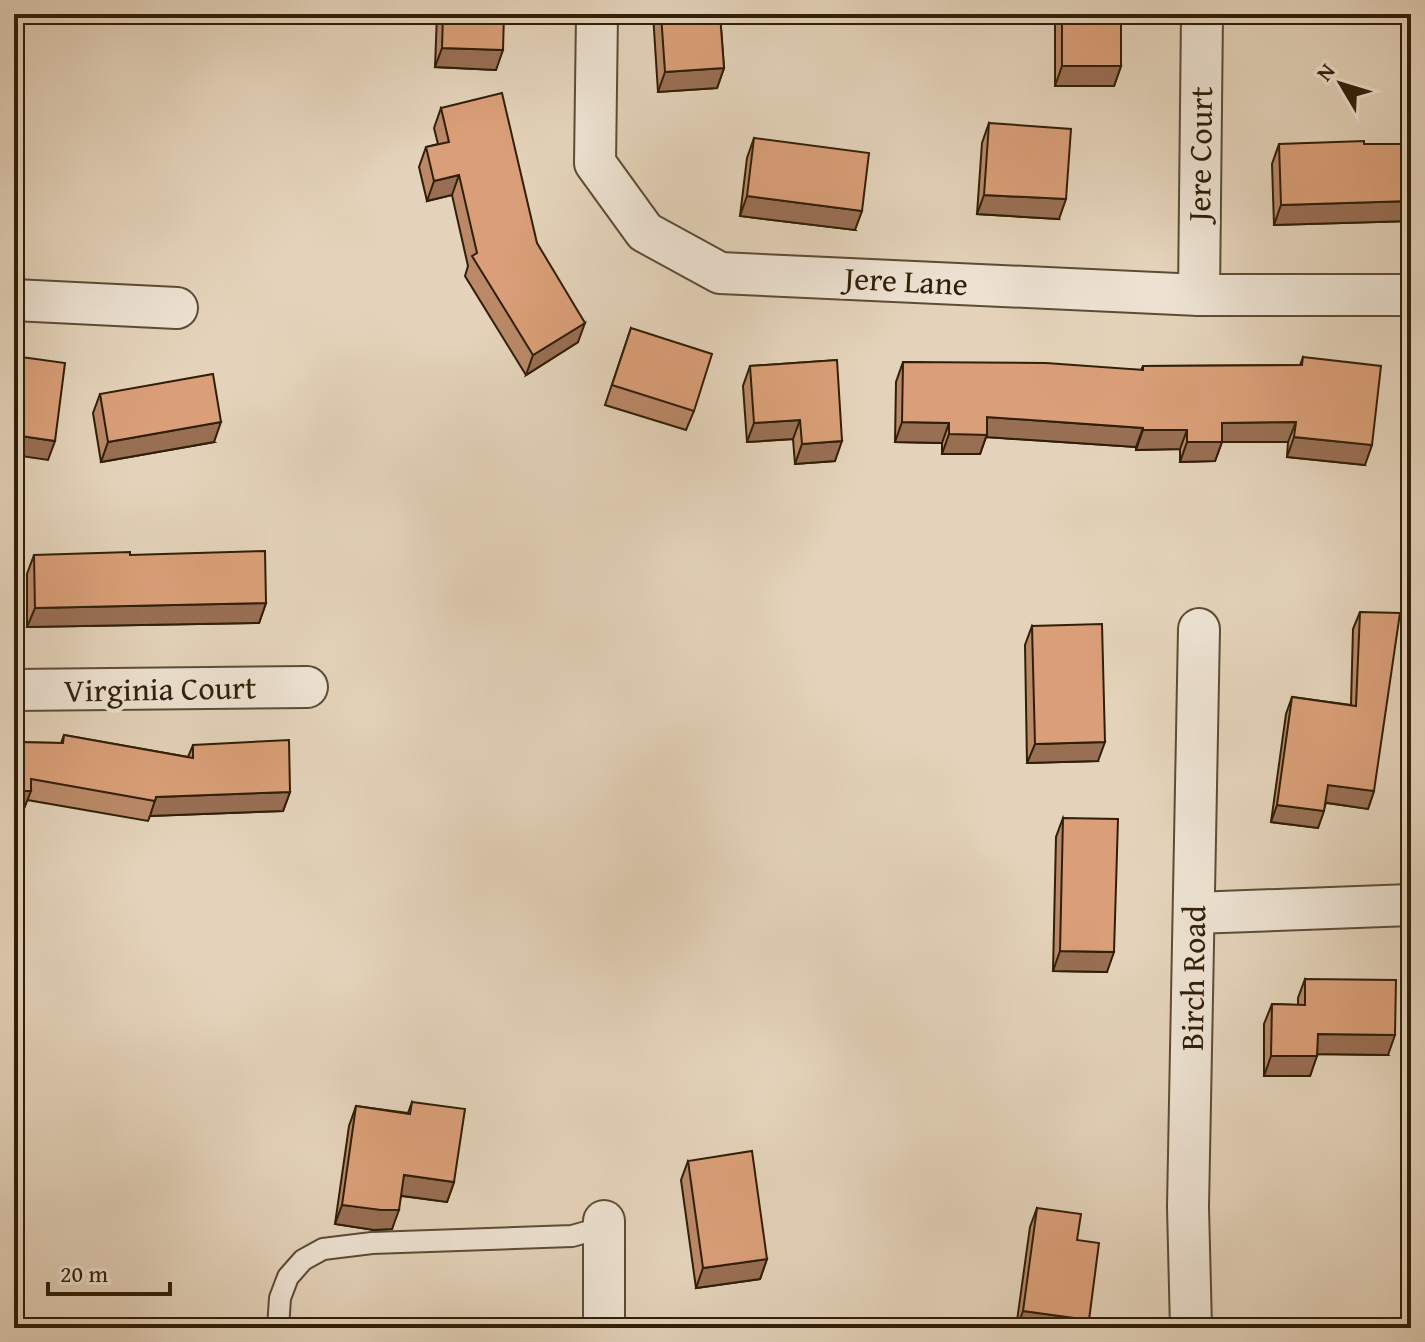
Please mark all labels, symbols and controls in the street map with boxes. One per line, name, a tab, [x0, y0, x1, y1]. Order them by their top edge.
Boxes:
north arrow	[1301, 44, 1381, 124]
text: N	[1308, 56, 1343, 87]
street label: Jere Court	[1175, 86, 1224, 226]
street label: Jere Lane	[839, 254, 969, 307]
street label: Virginia Court	[63, 663, 257, 714]
street label: Birch Road	[1168, 905, 1217, 1051]
scale bar	[48, 1246, 170, 1296]
text: 20 m	[60, 1256, 108, 1291]

